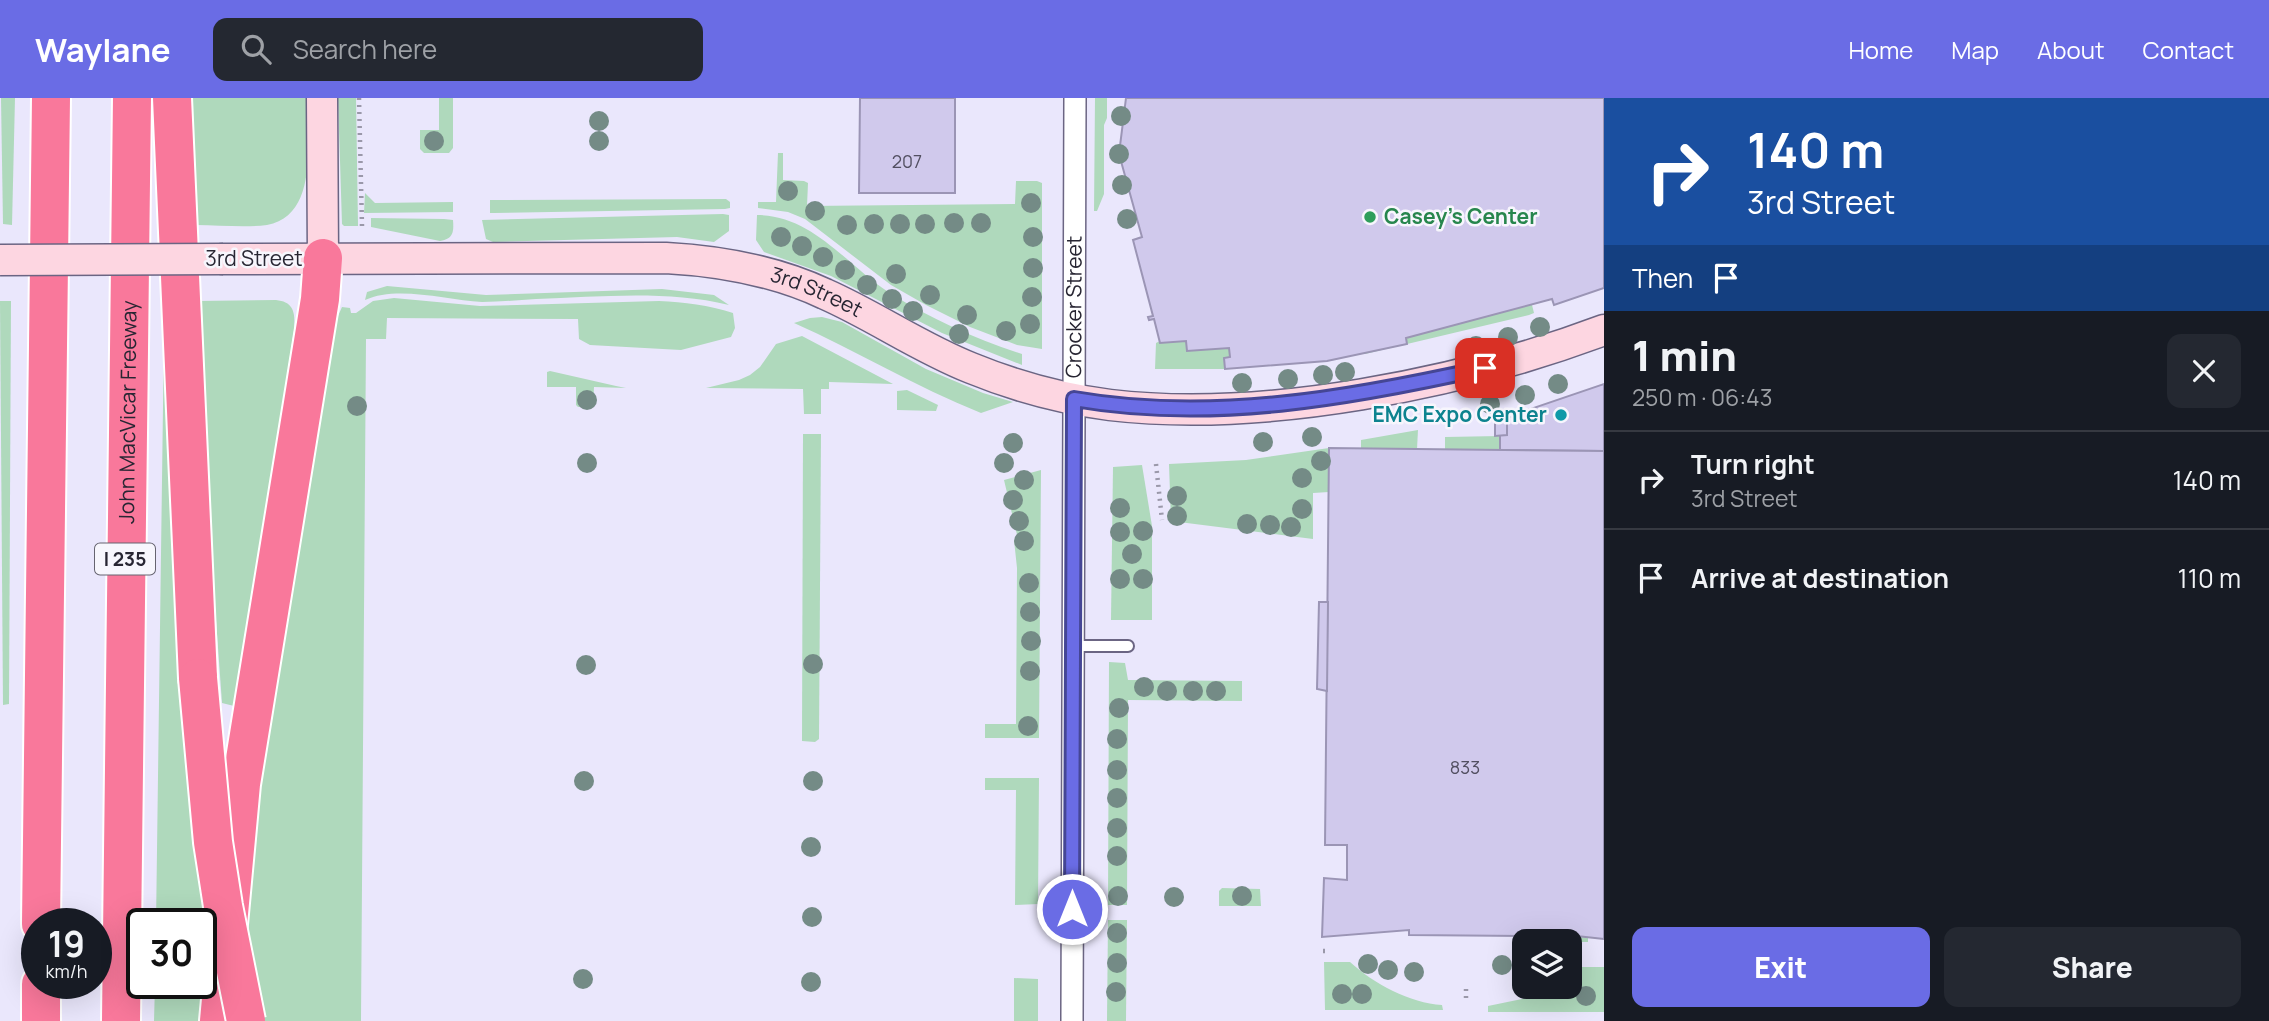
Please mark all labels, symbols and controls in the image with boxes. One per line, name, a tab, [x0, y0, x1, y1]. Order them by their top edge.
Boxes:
search box	[213, 18, 703, 81]
text: Waylane	[35, 27, 171, 72]
icon: search	[237, 30, 275, 68]
text: Search here	[293, 31, 437, 67]
text: Home	[1848, 33, 1913, 66]
text: Map	[1951, 33, 1999, 66]
text: About	[2037, 33, 2105, 66]
text: Contact	[2143, 33, 2234, 66]
text: 140 m	[1747, 116, 1884, 183]
icon: right	[1632, 126, 1723, 217]
house number: 207	[892, 149, 922, 173]
text: 3rd Street	[1747, 180, 1895, 224]
place label: Casey's Center	[1384, 202, 1538, 230]
marker: Casey's Center	[1362, 209, 1378, 225]
street label: Crocker Street	[1059, 236, 1088, 378]
street label: 3rd Street	[205, 244, 303, 272]
icon: arrive	[1707, 259, 1745, 297]
street label: 3rd Street	[767, 260, 868, 323]
text: Then	[1632, 260, 1693, 296]
street label: John MacVicar Freeway	[112, 300, 143, 524]
text: 1 min	[1632, 326, 1737, 384]
button: close	[2167, 334, 2241, 408]
pin	[1455, 338, 1515, 398]
icon: arrive	[1466, 349, 1504, 387]
text: 250 m · 06:43	[1632, 381, 1772, 413]
place label: EMC Expo Center	[1373, 400, 1547, 428]
marker: EMC Expo Center	[1553, 407, 1569, 423]
text: Turn right	[1691, 446, 1815, 482]
icon: right	[1632, 461, 1670, 499]
text: 140 m	[2172, 462, 2241, 498]
text: 3rd Street	[1691, 482, 1798, 514]
road number: I 235	[95, 544, 155, 574]
icon: arrive	[1632, 559, 1670, 597]
text: Arrive at destination	[1691, 560, 1949, 596]
text: 110 m	[2178, 560, 2241, 596]
house number: 833	[1450, 755, 1480, 779]
position arrow	[1035, 872, 1109, 946]
speed limit sign: 30	[126, 908, 217, 999]
text: 19	[48, 920, 85, 968]
button: Exit	[1632, 927, 1930, 1007]
button: Share	[1944, 927, 2241, 1007]
map controls	[1512, 929, 1582, 999]
button: layers	[1512, 929, 1582, 999]
text: km/h	[46, 959, 87, 983]

